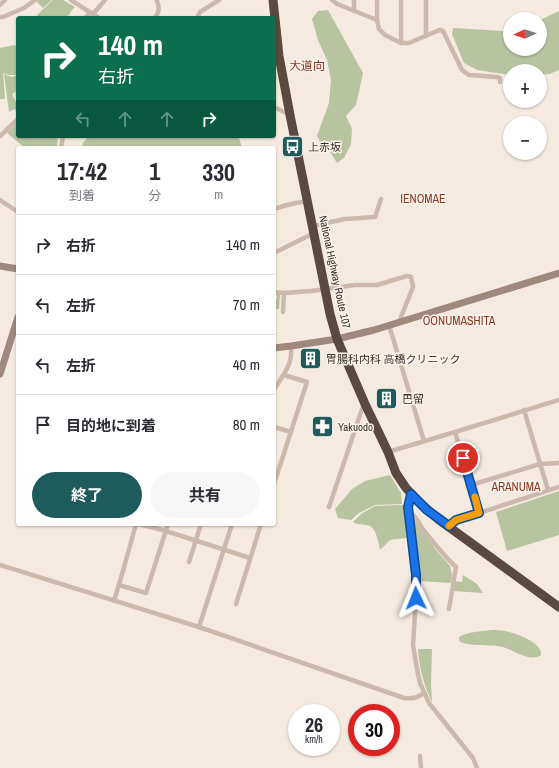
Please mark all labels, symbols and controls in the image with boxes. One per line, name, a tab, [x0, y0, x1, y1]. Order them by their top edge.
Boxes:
north arrow	[503, 12, 547, 56]
map controls	[503, 12, 547, 160]
text: 140 m	[98, 26, 163, 64]
icon: right	[32, 32, 84, 84]
district label: 大道向	[289, 58, 325, 74]
text: 右折	[98, 64, 134, 89]
button: +	[503, 64, 547, 108]
icon: left	[72, 108, 94, 130]
icon: ahead	[114, 108, 136, 130]
icon: ahead	[156, 108, 178, 130]
icon: right	[198, 108, 220, 130]
button: −	[503, 116, 547, 160]
bus stop icon: 上赤坂	[279, 134, 305, 160]
place label: 上赤坂	[308, 140, 341, 154]
text: 17:42	[57, 155, 107, 187]
text: 1	[149, 155, 160, 187]
text: 330	[202, 156, 235, 188]
text: m	[214, 186, 223, 203]
text: 到着	[69, 187, 95, 204]
text: 分	[148, 187, 161, 204]
district label: IENOMAE	[400, 191, 446, 207]
street label: National Highway Route 107	[316, 214, 354, 330]
icon: right	[32, 234, 54, 256]
text: 140 m	[226, 234, 260, 255]
text: 右折	[66, 235, 96, 256]
icon: left	[32, 294, 54, 316]
text: 70 m	[233, 294, 260, 315]
text: 左折	[66, 295, 96, 316]
district label: OONUMASHITA	[423, 313, 496, 329]
building icon: 胃腸科内科 高橋クリニック	[297, 346, 323, 372]
place label: 胃腸科内科 高橋クリニック	[326, 352, 461, 366]
icon: left	[32, 354, 54, 376]
text: 40 m	[233, 354, 260, 375]
text: 左折	[66, 355, 96, 376]
building icon: 巴留	[374, 386, 400, 412]
place label: 巴留	[402, 392, 424, 406]
icon: arrive	[32, 414, 54, 436]
text: 80 m	[233, 414, 260, 435]
pharmacy icon: Yakuodo	[310, 414, 336, 440]
text: 目的地に到着	[66, 415, 156, 436]
place label: Yakuodo	[338, 420, 373, 434]
pin	[446, 441, 480, 475]
icon: arrive	[452, 447, 474, 469]
button: 終了	[32, 472, 142, 518]
button: 共有	[150, 472, 260, 518]
district label: ARANUMA	[490, 479, 541, 495]
position arrow	[395, 577, 437, 619]
speed limit sign: 30	[348, 704, 400, 756]
text: 26	[305, 711, 323, 738]
text: km/h	[305, 733, 323, 746]

